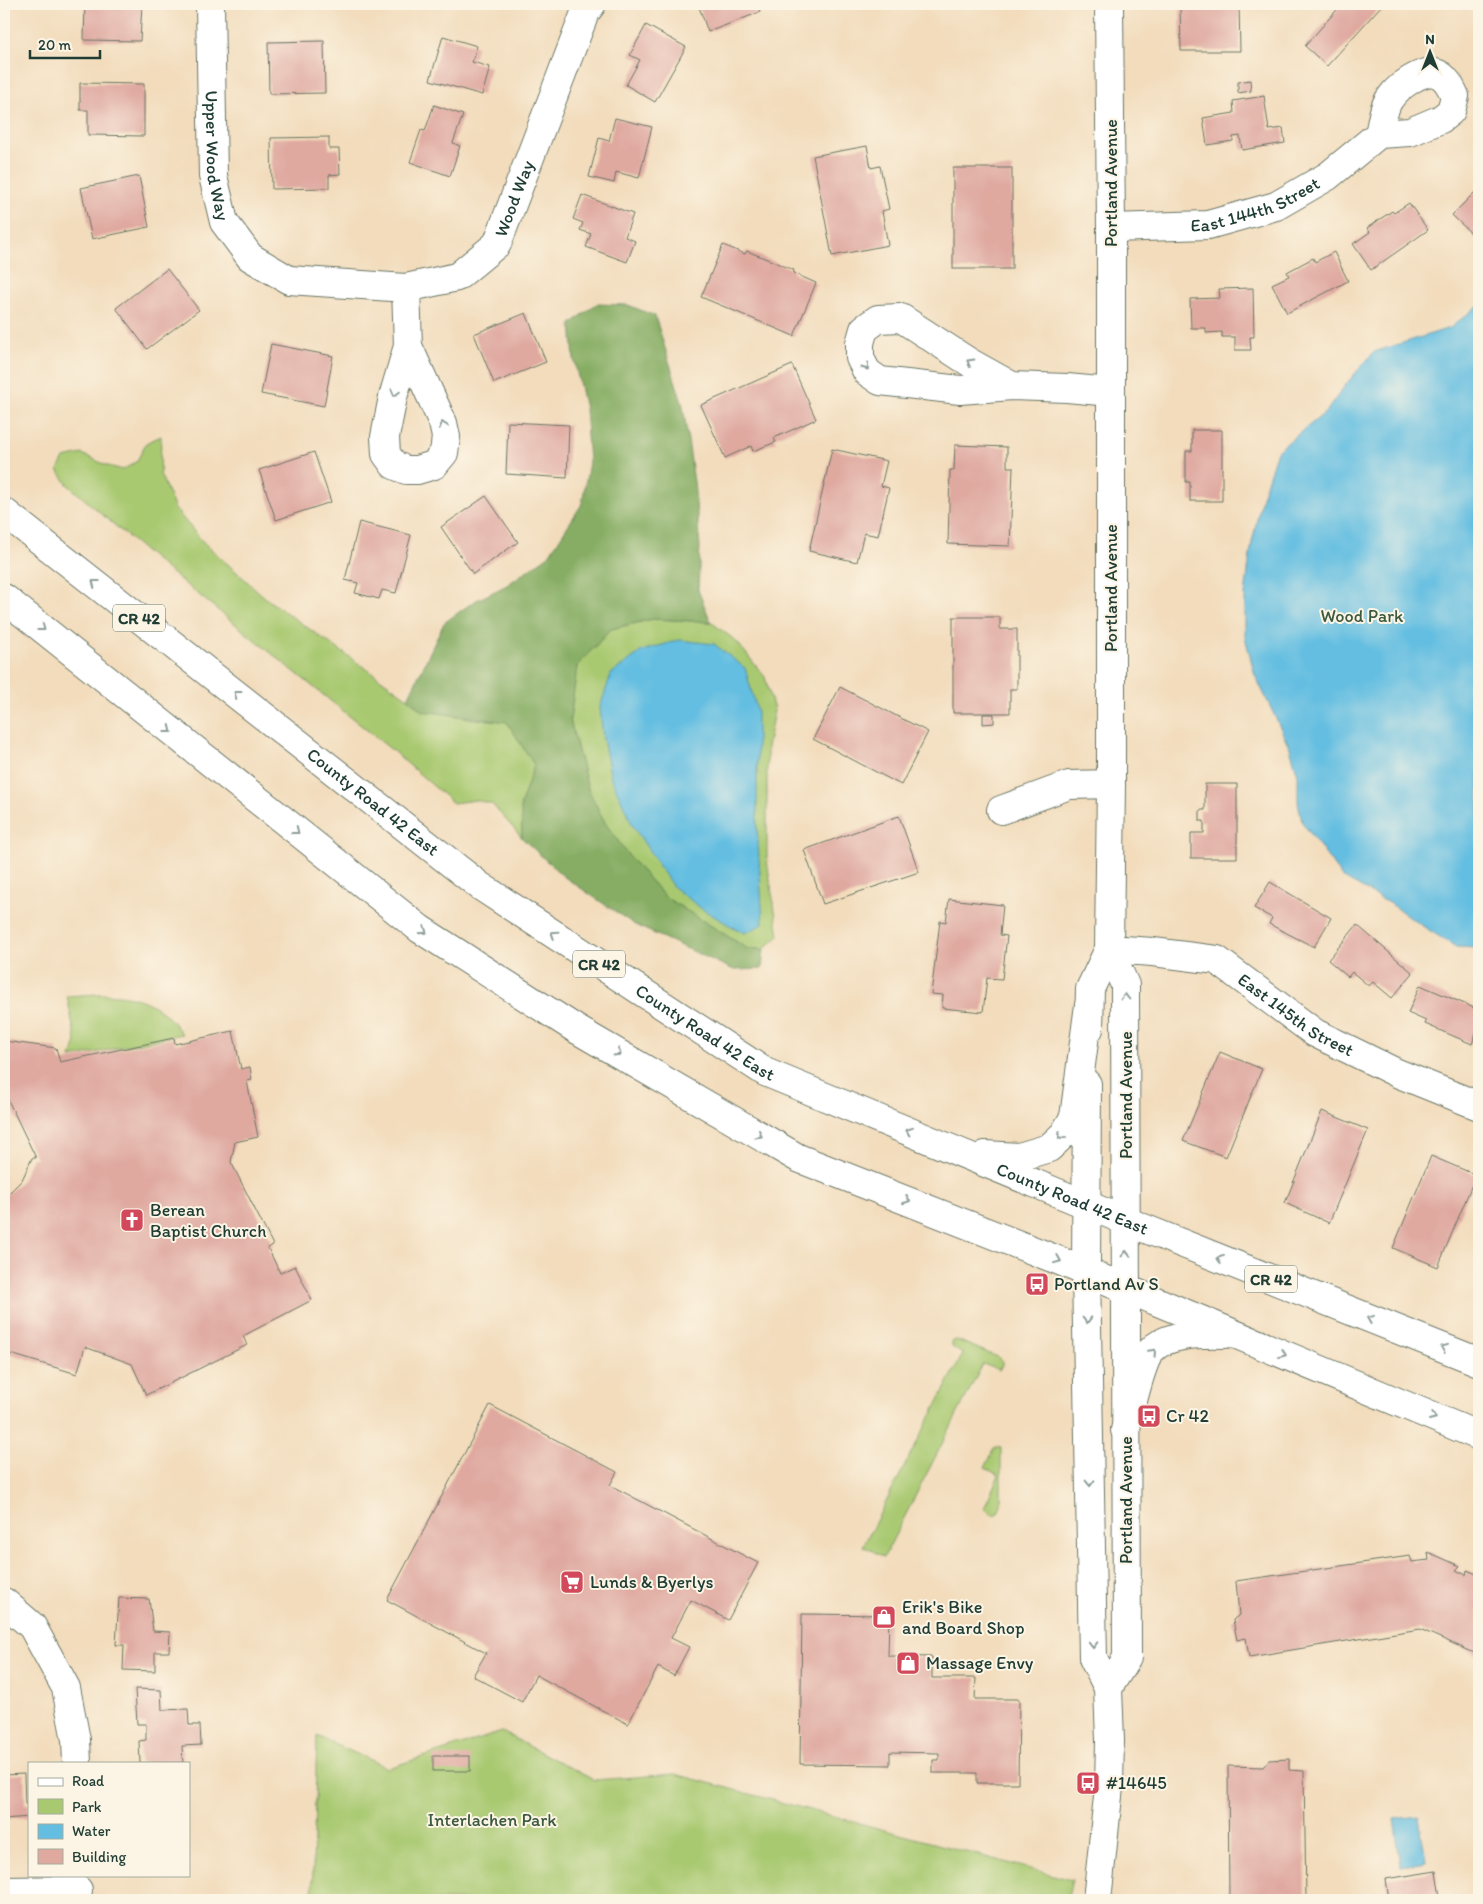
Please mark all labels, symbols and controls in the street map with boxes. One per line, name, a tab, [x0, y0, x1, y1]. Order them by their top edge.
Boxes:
scale bar	[30, 28, 100, 60]
north arrow	[1406, 28, 1456, 78]
text: N	[1425, 31, 1435, 48]
text: 20 m	[38, 36, 72, 54]
street label: Upper Wood Way	[201, 90, 234, 223]
street label: Portland Avenue	[1100, 119, 1122, 247]
street label: Wood Way	[490, 157, 539, 240]
street label: East 144th Street	[1190, 172, 1324, 237]
one-way arrow	[966, 358, 975, 368]
one-way arrow	[860, 361, 869, 371]
one-way arrow	[390, 389, 400, 397]
one-way arrow	[439, 421, 449, 430]
street label: Portland Avenue	[1100, 524, 1122, 652]
one-way arrow	[92, 581, 101, 589]
road number: CR 42	[113, 604, 165, 632]
park label: Wood Park	[1321, 605, 1404, 627]
one-way arrow	[36, 623, 45, 631]
one-way arrow	[233, 691, 242, 700]
one-way arrow	[163, 724, 172, 732]
street label: County Road 42 East	[302, 743, 443, 861]
one-way arrow	[291, 825, 300, 834]
one-way arrow	[418, 925, 428, 934]
one-way arrow	[551, 931, 560, 941]
road number: CR 42	[573, 951, 625, 978]
street label: East 145th Street	[1233, 968, 1358, 1061]
street label: County Road 42 East	[631, 979, 778, 1086]
one-way arrow	[1120, 993, 1130, 1000]
street label: Portland Avenue	[1115, 1031, 1137, 1159]
one-way arrow	[613, 1047, 622, 1057]
one-way arrow	[905, 1127, 914, 1137]
one-way arrow	[753, 1128, 762, 1138]
one-way arrow	[1057, 1131, 1066, 1140]
street label: County Road 42 East	[993, 1158, 1151, 1240]
one-way arrow	[902, 1194, 911, 1205]
place label: Berean Baptist Church	[150, 1199, 266, 1242]
church icon: Berean Baptist Church	[119, 1207, 145, 1233]
one-way arrow	[1120, 1250, 1131, 1258]
one-way arrow	[1053, 1254, 1062, 1264]
one-way arrow	[1216, 1254, 1224, 1264]
road number: CR 42	[1245, 1266, 1297, 1292]
bus stop icon: Portland Av S	[1024, 1271, 1050, 1297]
place label: Portland Av S	[1054, 1273, 1159, 1295]
one-way arrow	[1367, 1315, 1375, 1325]
one-way arrow	[1082, 1316, 1092, 1324]
one-way arrow	[1440, 1344, 1449, 1355]
one-way arrow	[1278, 1348, 1287, 1358]
one-way arrow	[1147, 1349, 1156, 1358]
bus stop icon: Cr 42	[1136, 1403, 1162, 1429]
place label: Cr 42	[1166, 1405, 1209, 1427]
one-way arrow	[1428, 1410, 1437, 1421]
street label: Portland Avenue	[1115, 1436, 1137, 1564]
one-way arrow	[1085, 1479, 1095, 1487]
supermarket icon: Lunds & Byerlys	[559, 1569, 585, 1595]
place label: Lunds & Byerlys	[590, 1571, 713, 1593]
place label: Erik's Bike and Board Shop	[902, 1596, 1025, 1639]
shop icon: Erik's Bike and Board Shop	[871, 1604, 897, 1630]
one-way arrow	[1087, 1641, 1098, 1649]
shop icon: Massage Envy	[895, 1650, 921, 1676]
place label: Massage Envy	[926, 1652, 1034, 1674]
legend	[28, 1762, 190, 1876]
bus stop icon: #14645	[1075, 1770, 1101, 1796]
text: Road	[72, 1772, 105, 1790]
place label: #14645	[1106, 1772, 1167, 1794]
text: Park	[72, 1798, 102, 1816]
park label: Interlachen Park	[427, 1809, 557, 1831]
text: Water	[72, 1822, 111, 1840]
text: Building	[72, 1848, 126, 1866]

